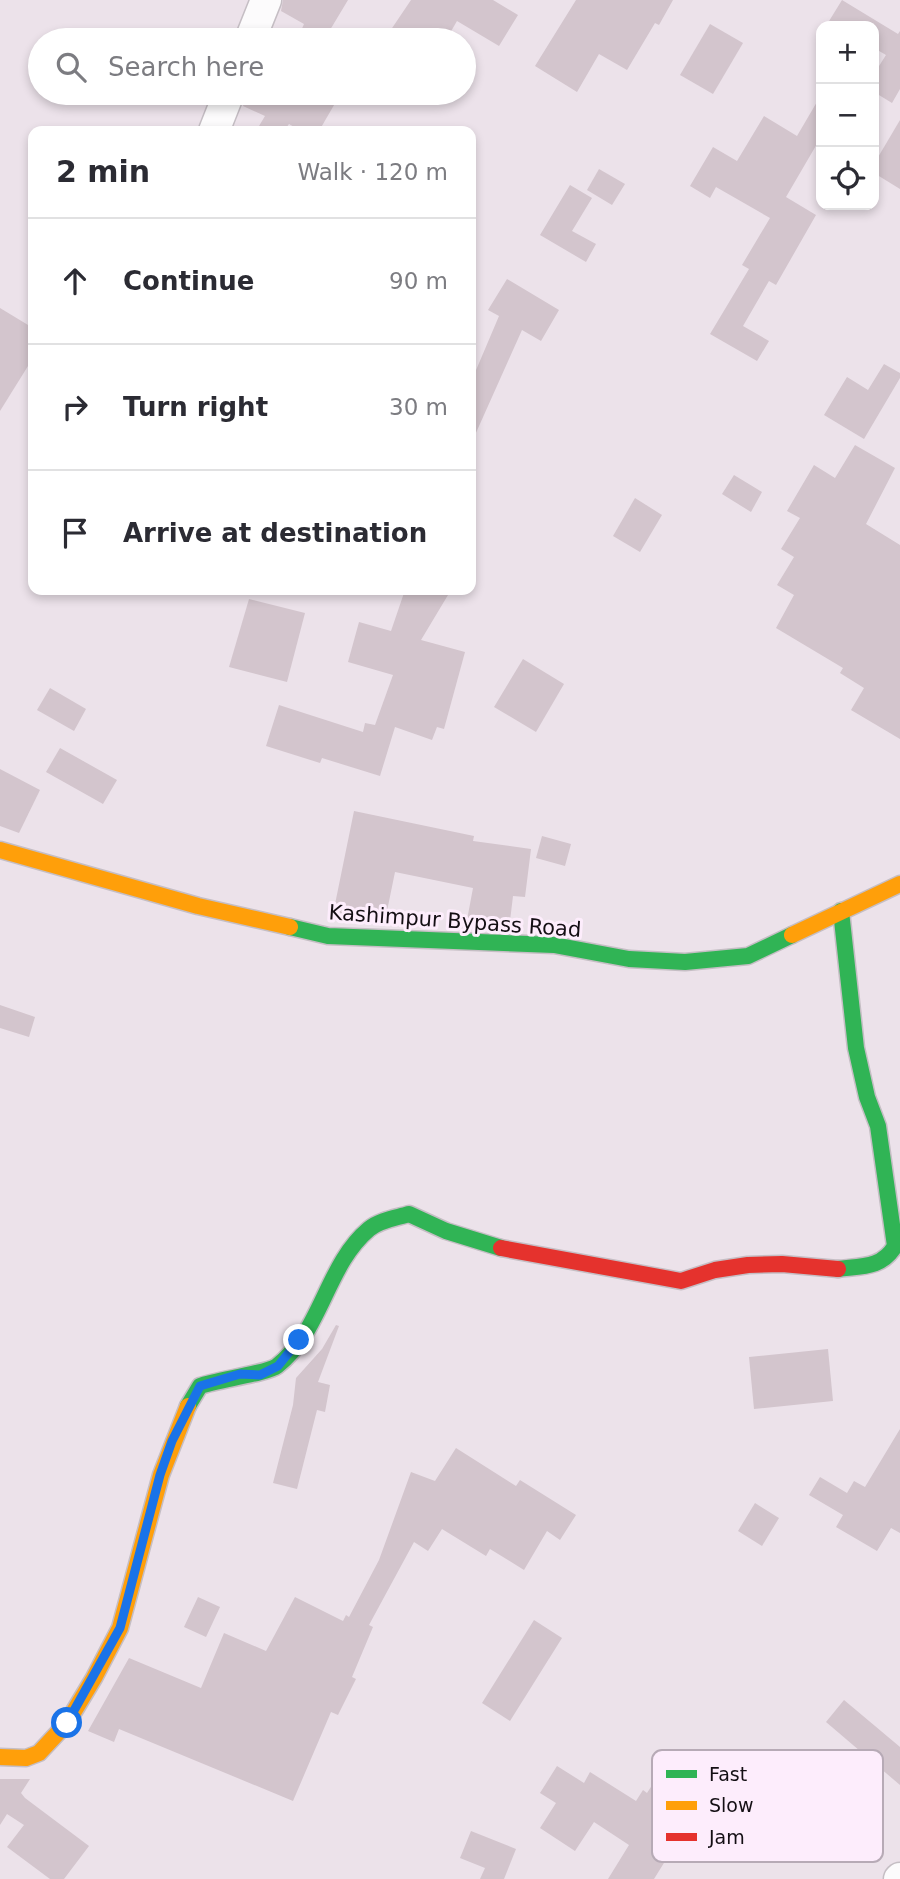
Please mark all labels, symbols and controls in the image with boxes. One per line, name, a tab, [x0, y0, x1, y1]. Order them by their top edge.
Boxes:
map controls	[816, 21, 879, 210]
button: +	[816, 21, 879, 84]
search box	[28, 28, 476, 105]
icon: search	[52, 48, 90, 86]
text: Search here	[108, 52, 264, 82]
button: −	[816, 84, 879, 147]
button: locate	[816, 147, 879, 210]
text: 2 min	[56, 154, 150, 189]
text: Walk · 120 m	[297, 159, 448, 185]
icon: ahead	[56, 262, 94, 300]
text: Continue	[123, 266, 254, 296]
text: 90 m	[389, 268, 448, 294]
icon: right	[56, 388, 94, 426]
text: Turn right	[123, 392, 268, 422]
text: 30 m	[389, 394, 448, 420]
icon: arrive	[56, 514, 94, 552]
text: Arrive at destination	[123, 518, 427, 548]
street label: Kashimpur Bypass Road	[328, 900, 582, 942]
route end	[283, 1324, 314, 1355]
route start	[51, 1707, 82, 1738]
legend	[652, 1750, 883, 1862]
text: Fast	[709, 1763, 747, 1785]
text: Slow	[709, 1794, 754, 1816]
text: Jam	[708, 1826, 745, 1848]

